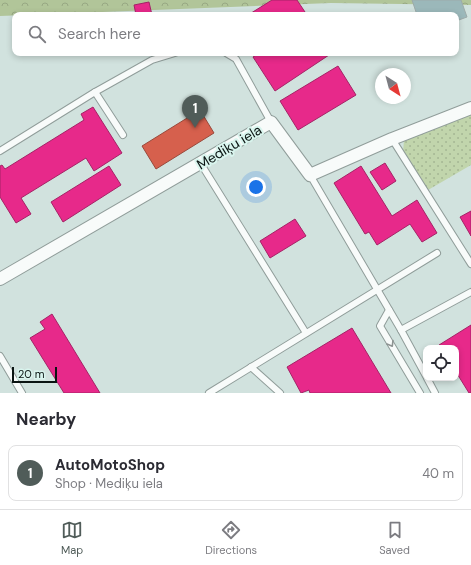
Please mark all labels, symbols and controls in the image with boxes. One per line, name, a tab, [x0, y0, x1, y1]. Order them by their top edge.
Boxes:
search box	[12, 12, 459, 56]
icon: search	[26, 23, 48, 45]
text: Search here	[58, 24, 141, 44]
north arrow	[375, 68, 411, 104]
pin: 1	[182, 95, 208, 128]
street label: Mediķu iela	[193, 121, 265, 173]
your location	[246, 177, 266, 197]
one-way arrow	[387, 340, 394, 347]
map controls	[423, 345, 459, 381]
button: locate	[423, 345, 459, 381]
scale bar	[12, 365, 57, 384]
text: 20 m	[18, 367, 44, 381]
text: Nearby	[16, 408, 76, 430]
text: AutoMotoShop	[55, 455, 165, 475]
text: 1	[28, 465, 32, 482]
text: 40 m	[422, 465, 454, 482]
text: Shop · Mediķu iela	[55, 475, 163, 492]
tab: Map	[61, 519, 83, 557]
tab: Directions	[205, 519, 257, 557]
tab: Saved	[379, 519, 410, 557]

